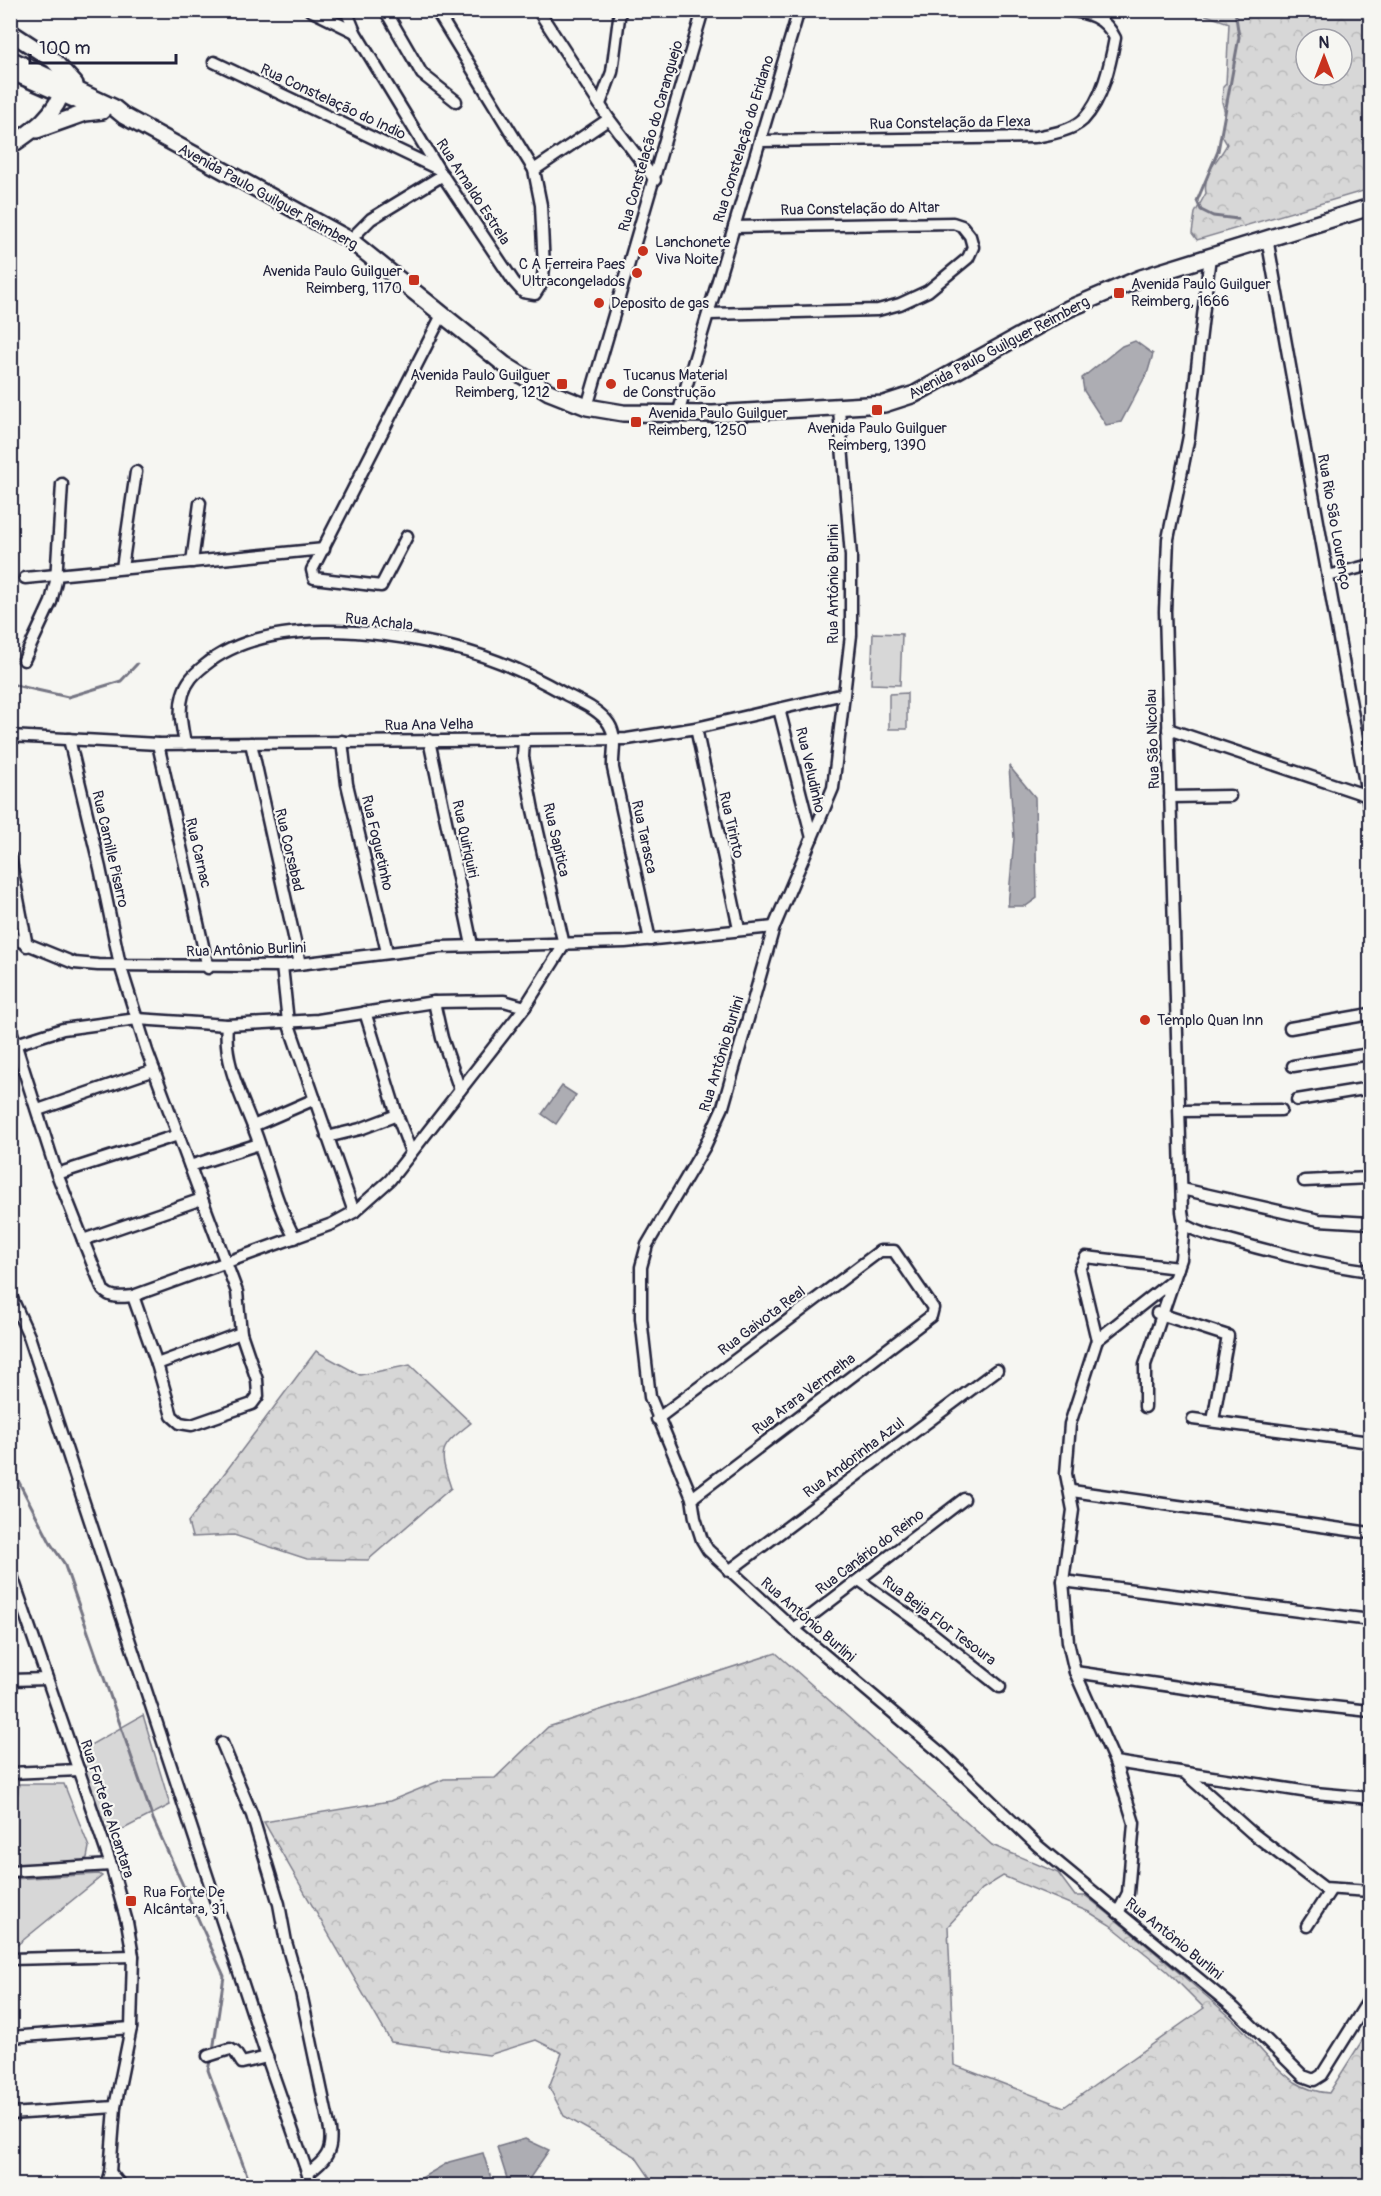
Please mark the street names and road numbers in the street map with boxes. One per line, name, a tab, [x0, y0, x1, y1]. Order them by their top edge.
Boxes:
street label: Rua Constelação do Caranguejo	[615, 38, 687, 234]
street label: Rua Constelação do Eridano	[709, 53, 779, 225]
street label: Rua Constelação do Indio	[257, 60, 409, 144]
street label: Rua Constelação da Flexa	[869, 112, 1031, 134]
street label: Rua Arnaldo Estrela	[432, 135, 514, 249]
street label: Avenida Paulo Guilguer Reimberg	[175, 140, 361, 254]
street label: Rua Constelação do Altar	[780, 198, 940, 220]
street label: Avenida Paulo Guilguer Reimberg	[905, 292, 1093, 404]
street label: Rua Rio São Lourenço	[1313, 453, 1355, 591]
street label: Rua Antônio Burlini	[824, 524, 843, 644]
street label: Rua Achala	[344, 609, 414, 635]
street label: Rua São Nicolau	[1142, 688, 1164, 790]
street label: Rua Ana Velha	[384, 715, 474, 735]
street label: Rua Veludinho	[791, 725, 829, 815]
street label: Rua Camille Pisarro	[87, 789, 133, 909]
street label: Rua Tirinto	[714, 790, 748, 860]
street label: Rua Foguetinho	[357, 793, 397, 893]
street label: Rua Quiriquiri	[447, 798, 483, 880]
street label: Rua Tarasca	[627, 799, 661, 875]
street label: Rua Sapitica	[538, 801, 574, 879]
street label: Rua Corsabad	[270, 807, 308, 893]
street label: Rua Carnac	[181, 816, 215, 890]
street label: Rua Antônio Burlini	[186, 938, 307, 962]
street label: Rua Antônio Burlini	[695, 994, 749, 1114]
street label: Rua Gaivota Real	[715, 1282, 809, 1360]
street label: Rua Arara Vermelha	[749, 1349, 859, 1439]
street label: Rua Andorinha Azul	[800, 1414, 908, 1502]
street label: Rua Canário do Reino	[812, 1505, 928, 1599]
street label: Rua Beija Flor Tesoura	[878, 1572, 1000, 1670]
street label: Rua Antônio Burlini	[757, 1573, 860, 1667]
street label: Rua Forte de Alcantara	[76, 1738, 138, 1880]
street label: Rua Antônio Burlini	[1121, 1894, 1227, 1984]

